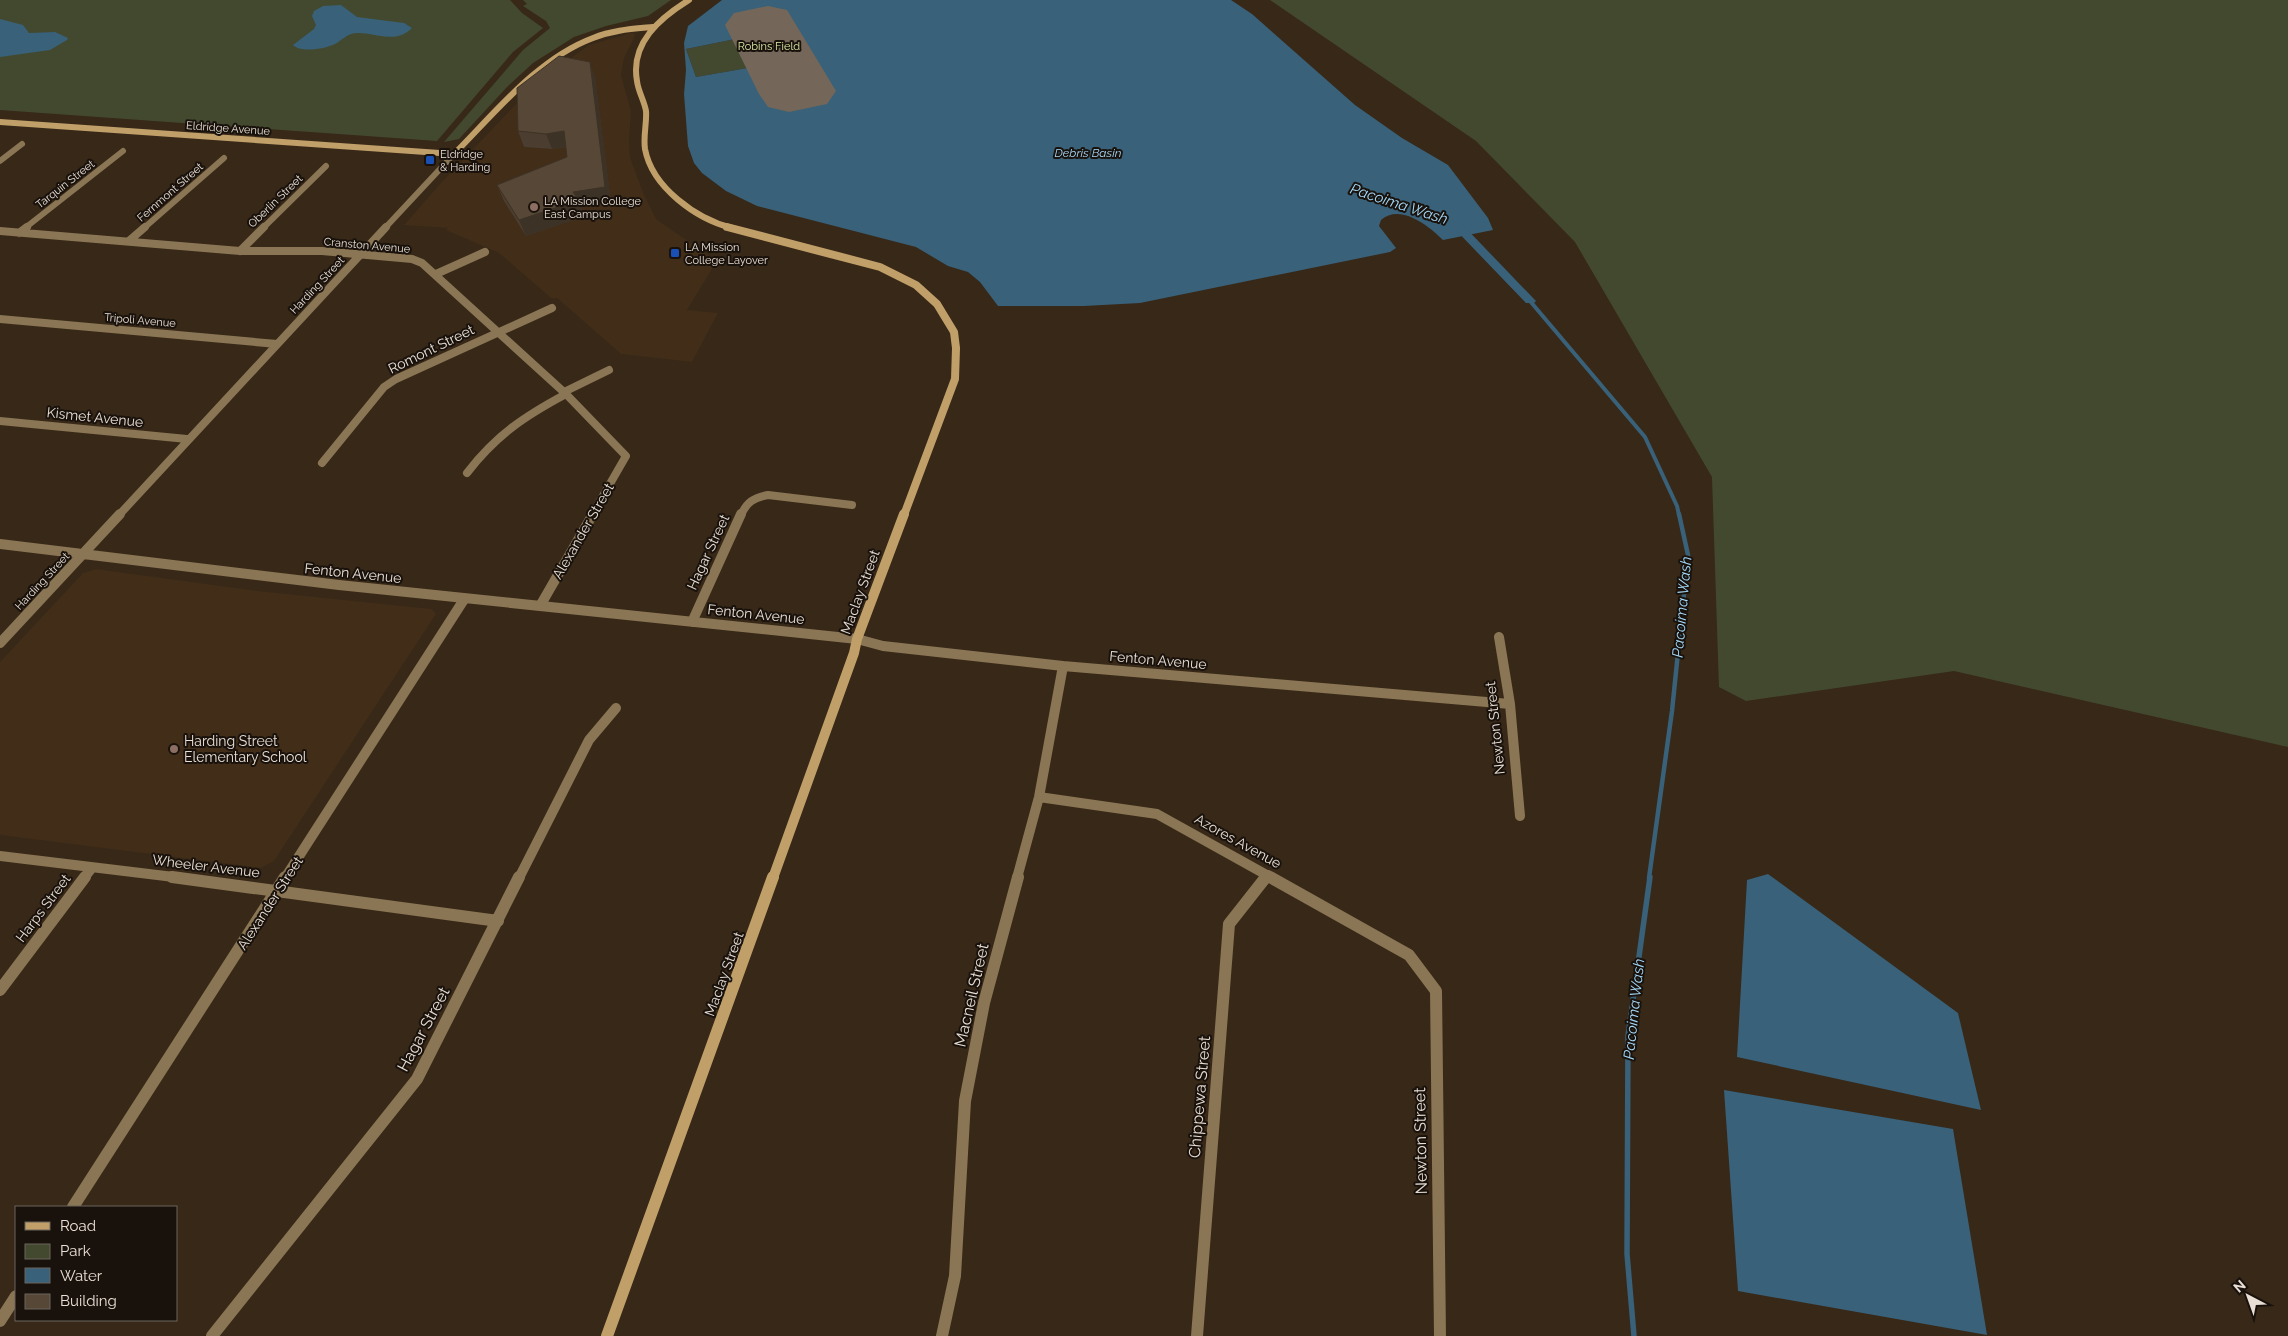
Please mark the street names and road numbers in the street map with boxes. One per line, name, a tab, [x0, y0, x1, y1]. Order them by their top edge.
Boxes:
street label: Eldridge Avenue	[186, 119, 271, 138]
street label: Tarquin Street	[33, 157, 97, 211]
street label: Fernmont Street	[135, 160, 206, 224]
street label: Oberlin Street	[245, 172, 305, 231]
street label: Cranston Avenue	[323, 235, 411, 256]
street label: Harding Street	[288, 254, 347, 317]
street label: Tripoli Avenue	[104, 311, 177, 330]
street label: Romont Street	[385, 321, 477, 377]
street label: Kismet Avenue	[46, 404, 144, 430]
street label: Alexander Street	[549, 480, 617, 582]
street label: Hagar Street	[684, 512, 733, 592]
street label: Maclay Street	[837, 547, 883, 636]
street label: Harding Street	[13, 550, 72, 613]
street label: Fenton Avenue	[304, 560, 402, 586]
street label: Fenton Avenue	[707, 601, 805, 627]
street label: Fenton Avenue	[1109, 648, 1207, 672]
street label: Newton Street	[1482, 680, 1508, 775]
street label: Azores Avenue	[1192, 811, 1284, 871]
street label: Wheeler Avenue	[151, 851, 261, 881]
street label: Alexander Street	[234, 853, 306, 953]
street label: Harps Street	[12, 871, 74, 945]
street label: Maclay Street	[701, 929, 747, 1018]
street label: Macneil Street	[950, 941, 993, 1049]
street label: Hagar Street	[393, 983, 454, 1075]
street label: Chippewa Street	[1185, 1034, 1214, 1159]
street label: Newton Street	[1410, 1087, 1431, 1195]

